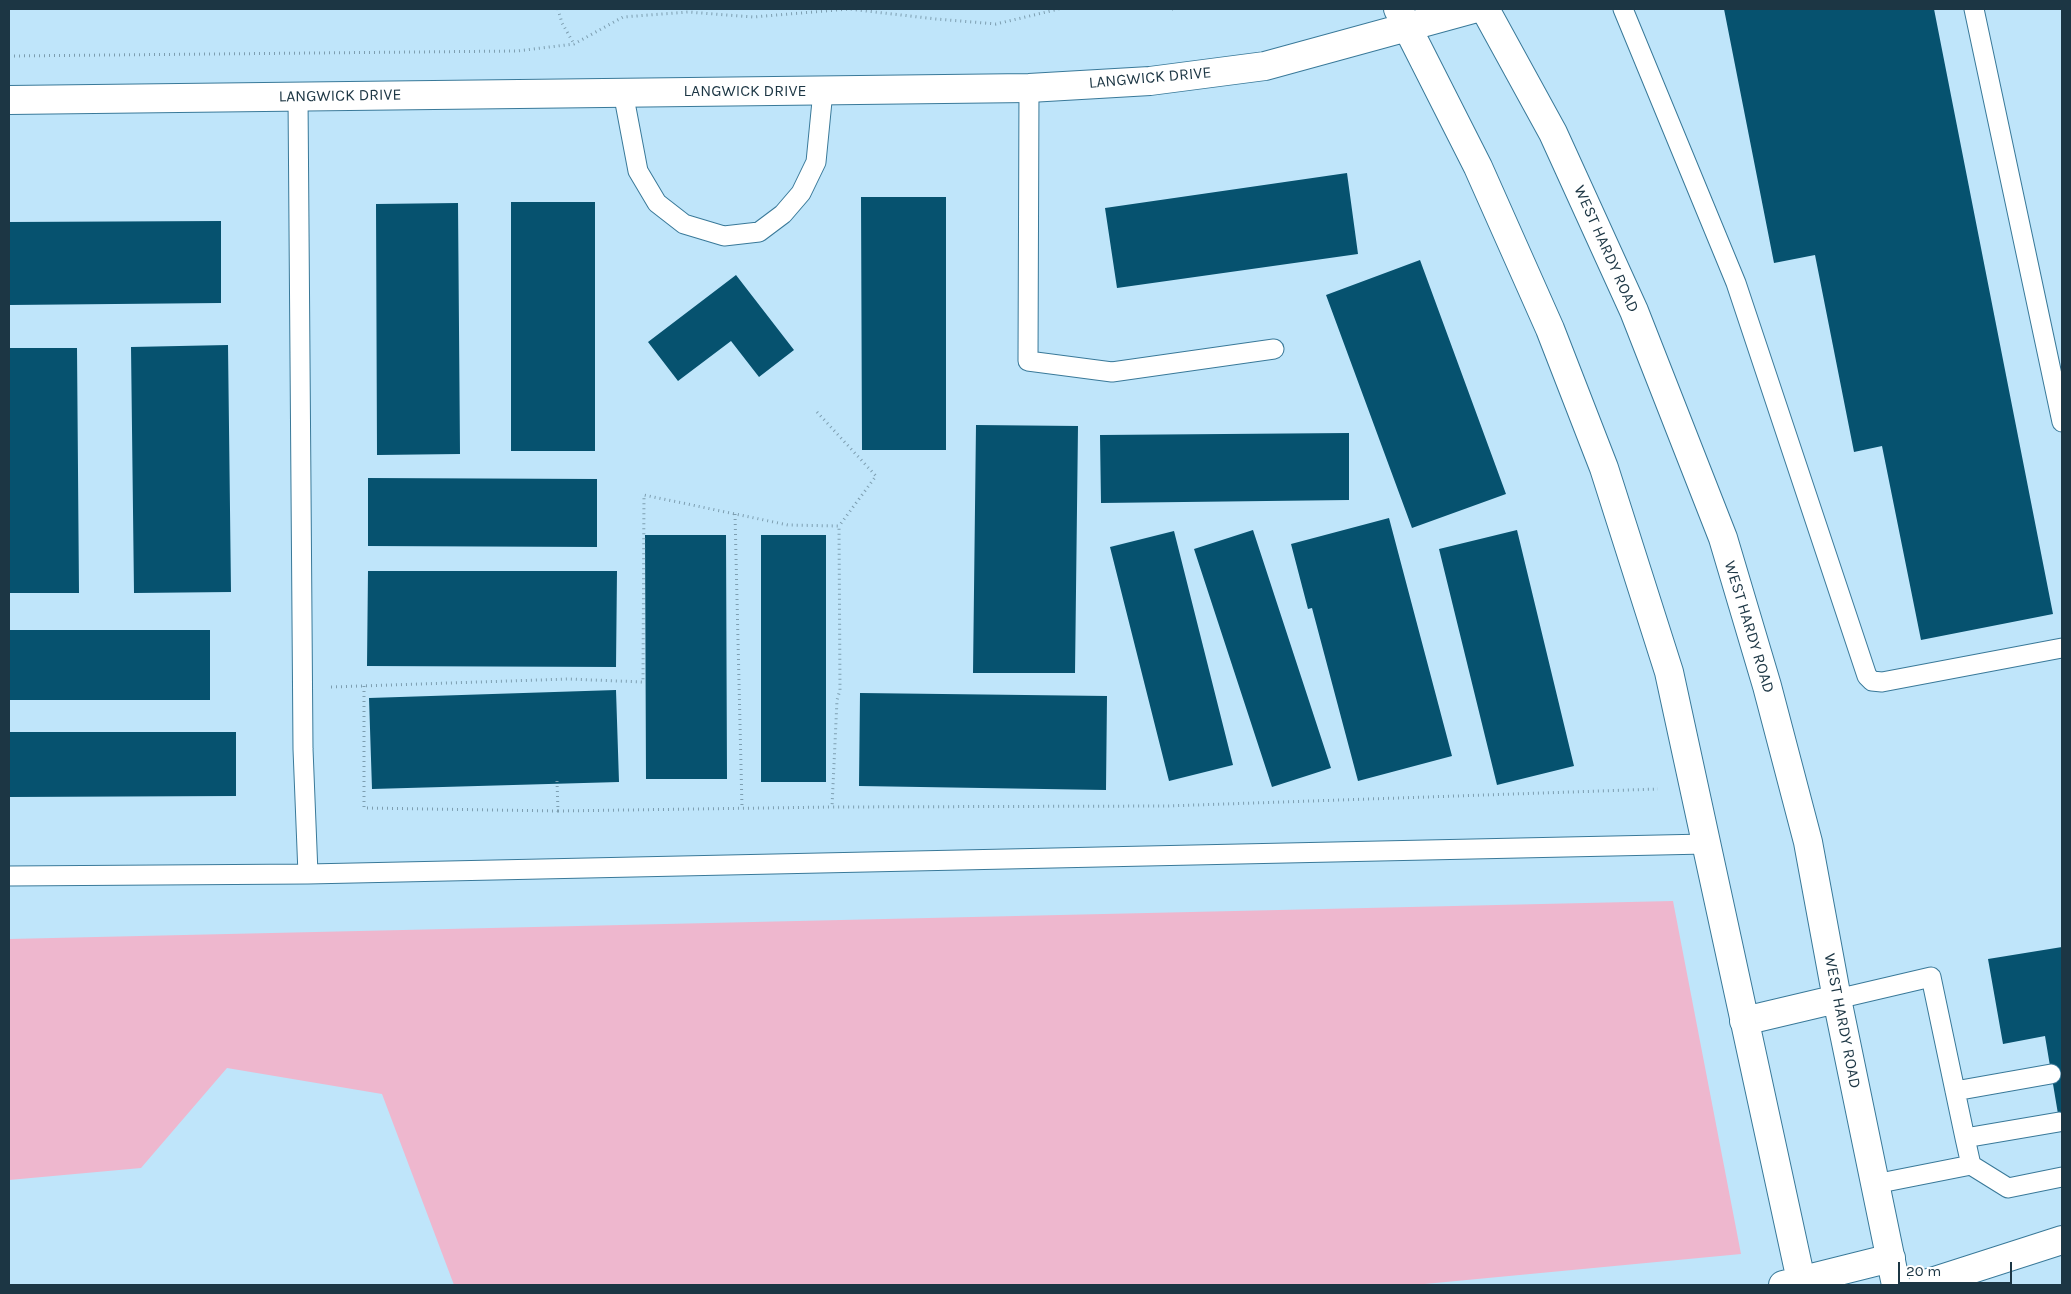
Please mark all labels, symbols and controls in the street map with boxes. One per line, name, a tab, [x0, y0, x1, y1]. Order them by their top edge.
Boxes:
street label: LANGWICK DRIVE	[1088, 63, 1212, 93]
street label: LANGWICK DRIVE	[684, 81, 806, 101]
street label: LANGWICK DRIVE	[278, 85, 402, 107]
street label: WEST HARDY ROAD	[1569, 182, 1643, 316]
street label: WEST HARDY ROAD	[1720, 559, 1778, 695]
street label: WEST HARDY ROAD	[1819, 952, 1865, 1090]
scale bar	[1901, 1252, 2015, 1284]
text: 20 m	[1906, 1262, 1941, 1280]

